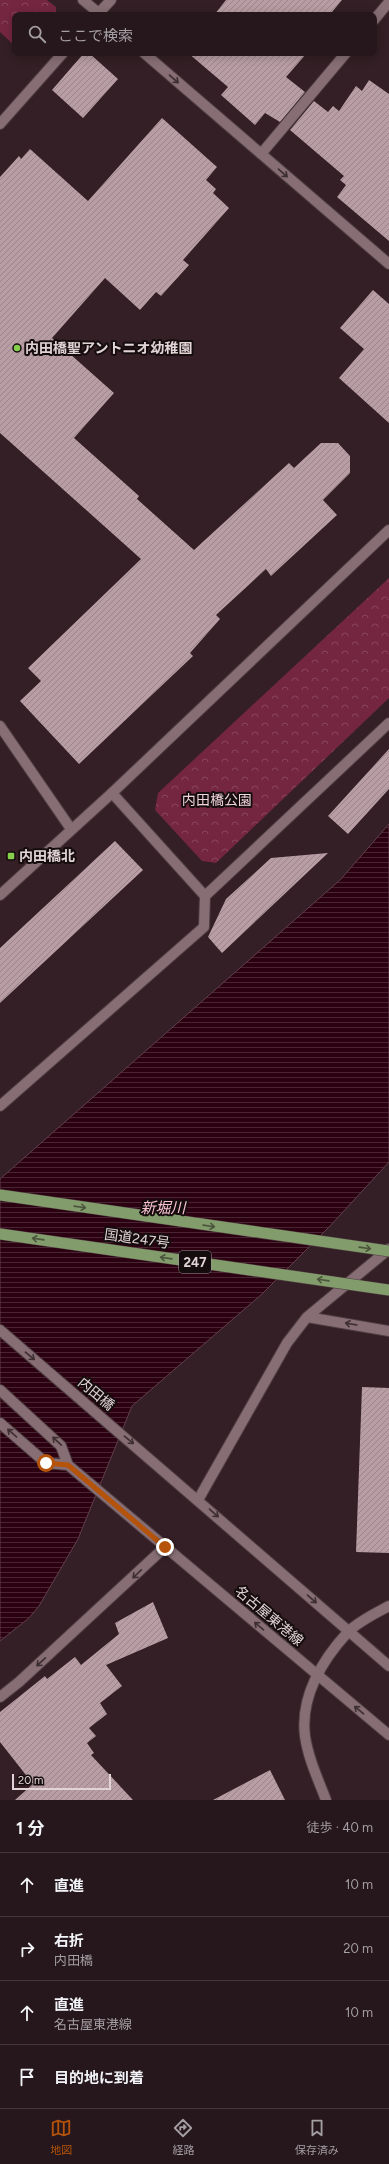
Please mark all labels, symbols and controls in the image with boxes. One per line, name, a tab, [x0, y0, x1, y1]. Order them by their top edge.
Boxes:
search box	[12, 12, 377, 56]
icon: search	[26, 23, 48, 45]
text: ここで検索	[58, 27, 133, 45]
one-way arrow	[169, 74, 179, 83]
one-way arrow	[277, 168, 288, 177]
place label: 内田橋聖アントニオ幼稚園	[25, 340, 192, 357]
marker: 内田橋聖アントニオ幼稚園	[12, 343, 22, 353]
park label: 内田橋公園	[182, 792, 252, 809]
place label: 内田橋北	[19, 848, 75, 865]
marker: 内田橋北	[6, 851, 16, 861]
water label: 新堀川	[140, 1199, 187, 1217]
one-way arrow	[73, 1203, 86, 1211]
one-way arrow	[202, 1222, 215, 1230]
street label: 国道247号	[103, 1226, 171, 1252]
one-way arrow	[32, 1235, 45, 1243]
one-way arrow	[358, 1244, 371, 1252]
road number: 247	[179, 1251, 211, 1273]
one-way arrow	[160, 1254, 173, 1262]
one-way arrow	[317, 1276, 330, 1284]
one-way arrow	[344, 1320, 357, 1328]
one-way arrow	[24, 1351, 35, 1360]
street label: 内田橋	[74, 1374, 118, 1414]
one-way arrow	[7, 1429, 17, 1438]
one-way arrow	[123, 1436, 134, 1445]
one-way arrow	[51, 1437, 62, 1446]
route start	[37, 1454, 55, 1472]
one-way arrow	[209, 1509, 219, 1518]
route end	[156, 1538, 174, 1556]
one-way arrow	[132, 1569, 142, 1579]
street label: 名古屋東港線	[231, 1582, 307, 1650]
one-way arrow	[306, 1594, 316, 1603]
one-way arrow	[254, 1622, 265, 1631]
one-way arrow	[36, 1657, 46, 1667]
one-way arrow	[354, 1705, 364, 1714]
scale bar	[12, 1772, 111, 1791]
text: 20 m	[18, 1774, 43, 1787]
text: 1 分	[16, 1818, 44, 1838]
text: 徒歩 · 40 m	[307, 1820, 373, 1835]
icon: ahead	[16, 1874, 38, 1896]
text: 直進	[54, 1877, 84, 1895]
text: 10 m	[345, 1877, 373, 1892]
text: 右折	[54, 1932, 84, 1950]
icon: right	[16, 1938, 38, 1960]
text: 20 m	[343, 1941, 373, 1956]
text: 内田橋	[54, 1953, 93, 1968]
text: 直進	[54, 1996, 84, 2014]
icon: ahead	[16, 2002, 38, 2024]
text: 10 m	[345, 2005, 373, 2020]
text: 名古屋東港線	[54, 2017, 132, 2032]
icon: arrive	[16, 2066, 38, 2088]
text: 目的地に到着	[54, 2069, 144, 2087]
tab: 地図	[50, 2117, 72, 2157]
tab: 経路	[172, 2117, 194, 2157]
tab: 保存済み	[295, 2117, 339, 2157]

